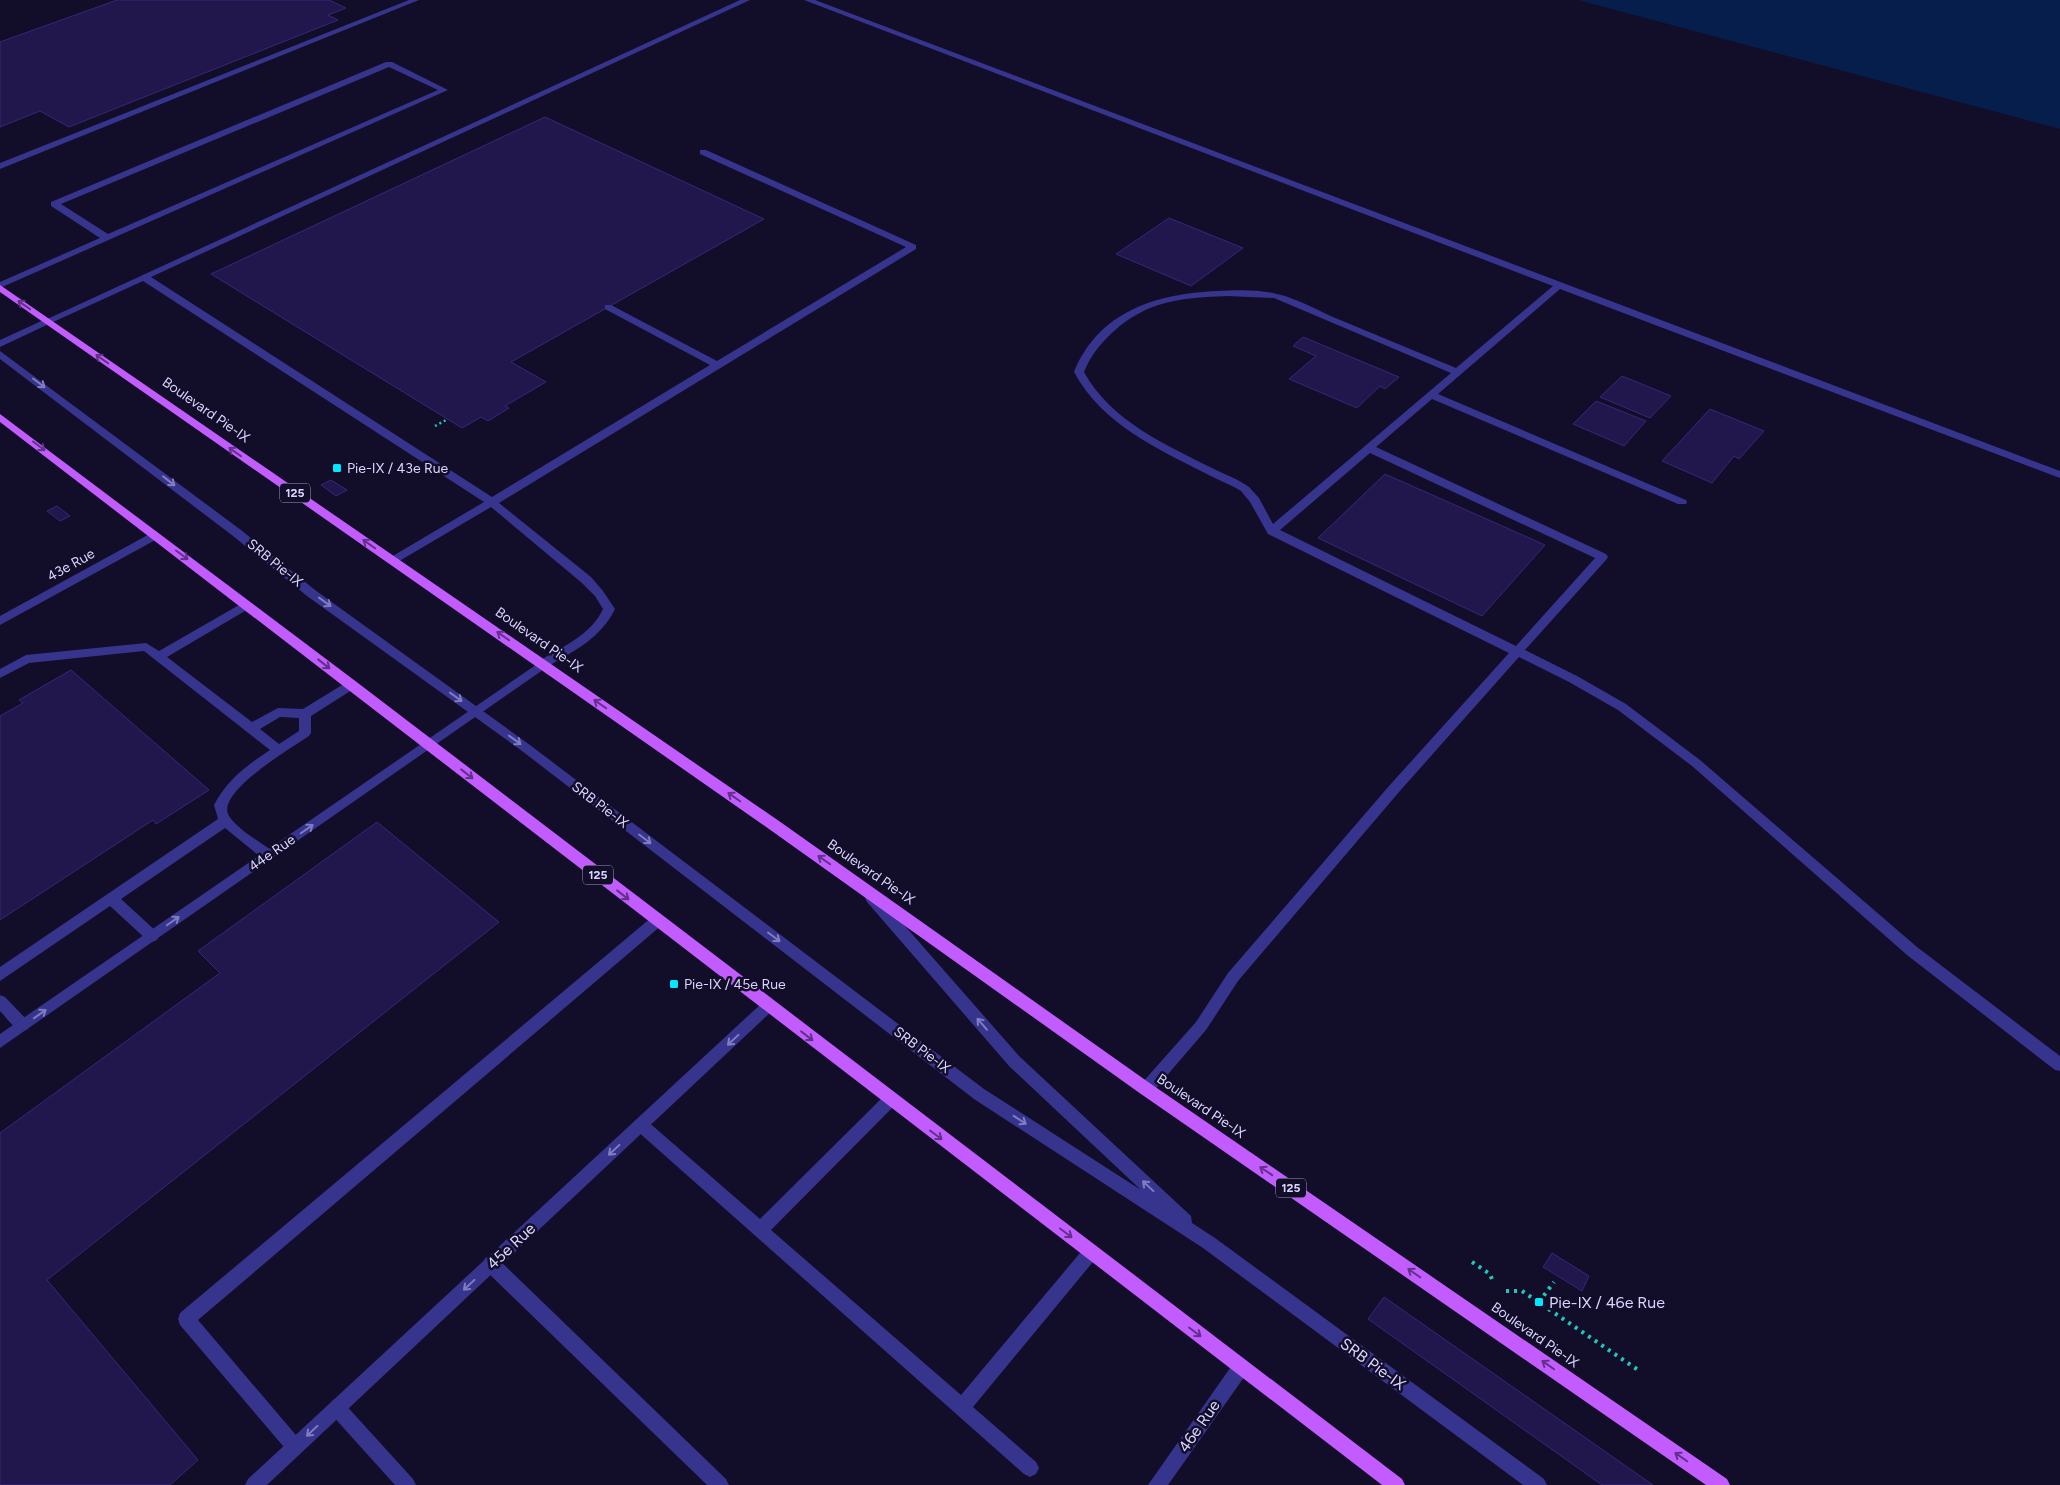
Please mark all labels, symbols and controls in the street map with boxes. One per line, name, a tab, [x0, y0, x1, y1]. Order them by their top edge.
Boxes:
one-way arrow	[17, 300, 31, 310]
one-way arrow	[95, 354, 109, 364]
street label: Boulevard Pie-IX	[159, 374, 253, 447]
one-way arrow	[32, 378, 45, 389]
one-way arrow	[32, 441, 45, 452]
one-way arrow	[229, 447, 243, 457]
place label: Pie-IX / 43e Rue	[347, 460, 449, 477]
marker: Pie-IX / 43e Rue	[331, 462, 343, 474]
one-way arrow	[162, 476, 176, 486]
road number: 125	[280, 483, 310, 502]
street label: SRB Pie-IX	[244, 535, 307, 591]
one-way arrow	[362, 539, 376, 549]
street label: 43e Rue	[44, 545, 98, 585]
one-way arrow	[175, 550, 188, 561]
one-way arrow	[318, 597, 332, 607]
street label: Boulevard Pie-IX	[492, 604, 586, 677]
one-way arrow	[496, 631, 510, 641]
one-way arrow	[317, 658, 330, 669]
one-way arrow	[449, 692, 463, 703]
one-way arrow	[593, 699, 607, 709]
one-way arrow	[508, 735, 521, 746]
one-way arrow	[460, 769, 474, 779]
street label: SRB Pie-IX	[568, 778, 632, 832]
one-way arrow	[727, 792, 741, 802]
one-way arrow	[300, 824, 314, 834]
street label: 44e Rue	[246, 831, 299, 875]
one-way arrow	[638, 833, 651, 844]
street label: Boulevard Pie-IX	[824, 836, 918, 909]
one-way arrow	[817, 855, 831, 865]
road number: 125	[583, 866, 613, 884]
one-way arrow	[616, 889, 629, 900]
one-way arrow	[166, 916, 180, 926]
one-way arrow	[767, 932, 781, 942]
place label: Pie-IX / 45e Rue	[684, 976, 786, 993]
marker: Pie-IX / 45e Rue	[668, 978, 680, 990]
one-way arrow	[33, 1009, 47, 1019]
one-way arrow	[977, 1018, 988, 1031]
street label: SRB Pie-IX	[890, 1023, 954, 1077]
one-way arrow	[800, 1031, 814, 1041]
one-way arrow	[727, 1034, 740, 1046]
street label: Boulevard Pie-IX	[1154, 1070, 1249, 1142]
one-way arrow	[1013, 1115, 1027, 1126]
one-way arrow	[929, 1129, 942, 1140]
one-way arrow	[607, 1144, 620, 1156]
one-way arrow	[1259, 1166, 1273, 1176]
road number: 125	[1276, 1178, 1306, 1198]
one-way arrow	[1141, 1180, 1154, 1192]
street label: 45e Rue	[483, 1219, 539, 1273]
one-way arrow	[1059, 1228, 1073, 1238]
one-way arrow	[1407, 1268, 1421, 1278]
one-way arrow	[463, 1279, 476, 1291]
place label: Pie-IX / 46e Rue	[1549, 1293, 1665, 1312]
marker: Pie-IX / 46e Rue	[1533, 1296, 1545, 1308]
street label: Boulevard Pie-IX	[1488, 1299, 1582, 1372]
one-way arrow	[1188, 1326, 1201, 1337]
street label: SRB Pie-IX	[1337, 1334, 1410, 1394]
one-way arrow	[1541, 1360, 1555, 1370]
street label: 46e Rue	[1174, 1396, 1224, 1456]
one-way arrow	[305, 1425, 318, 1437]
one-way arrow	[1674, 1452, 1688, 1462]

